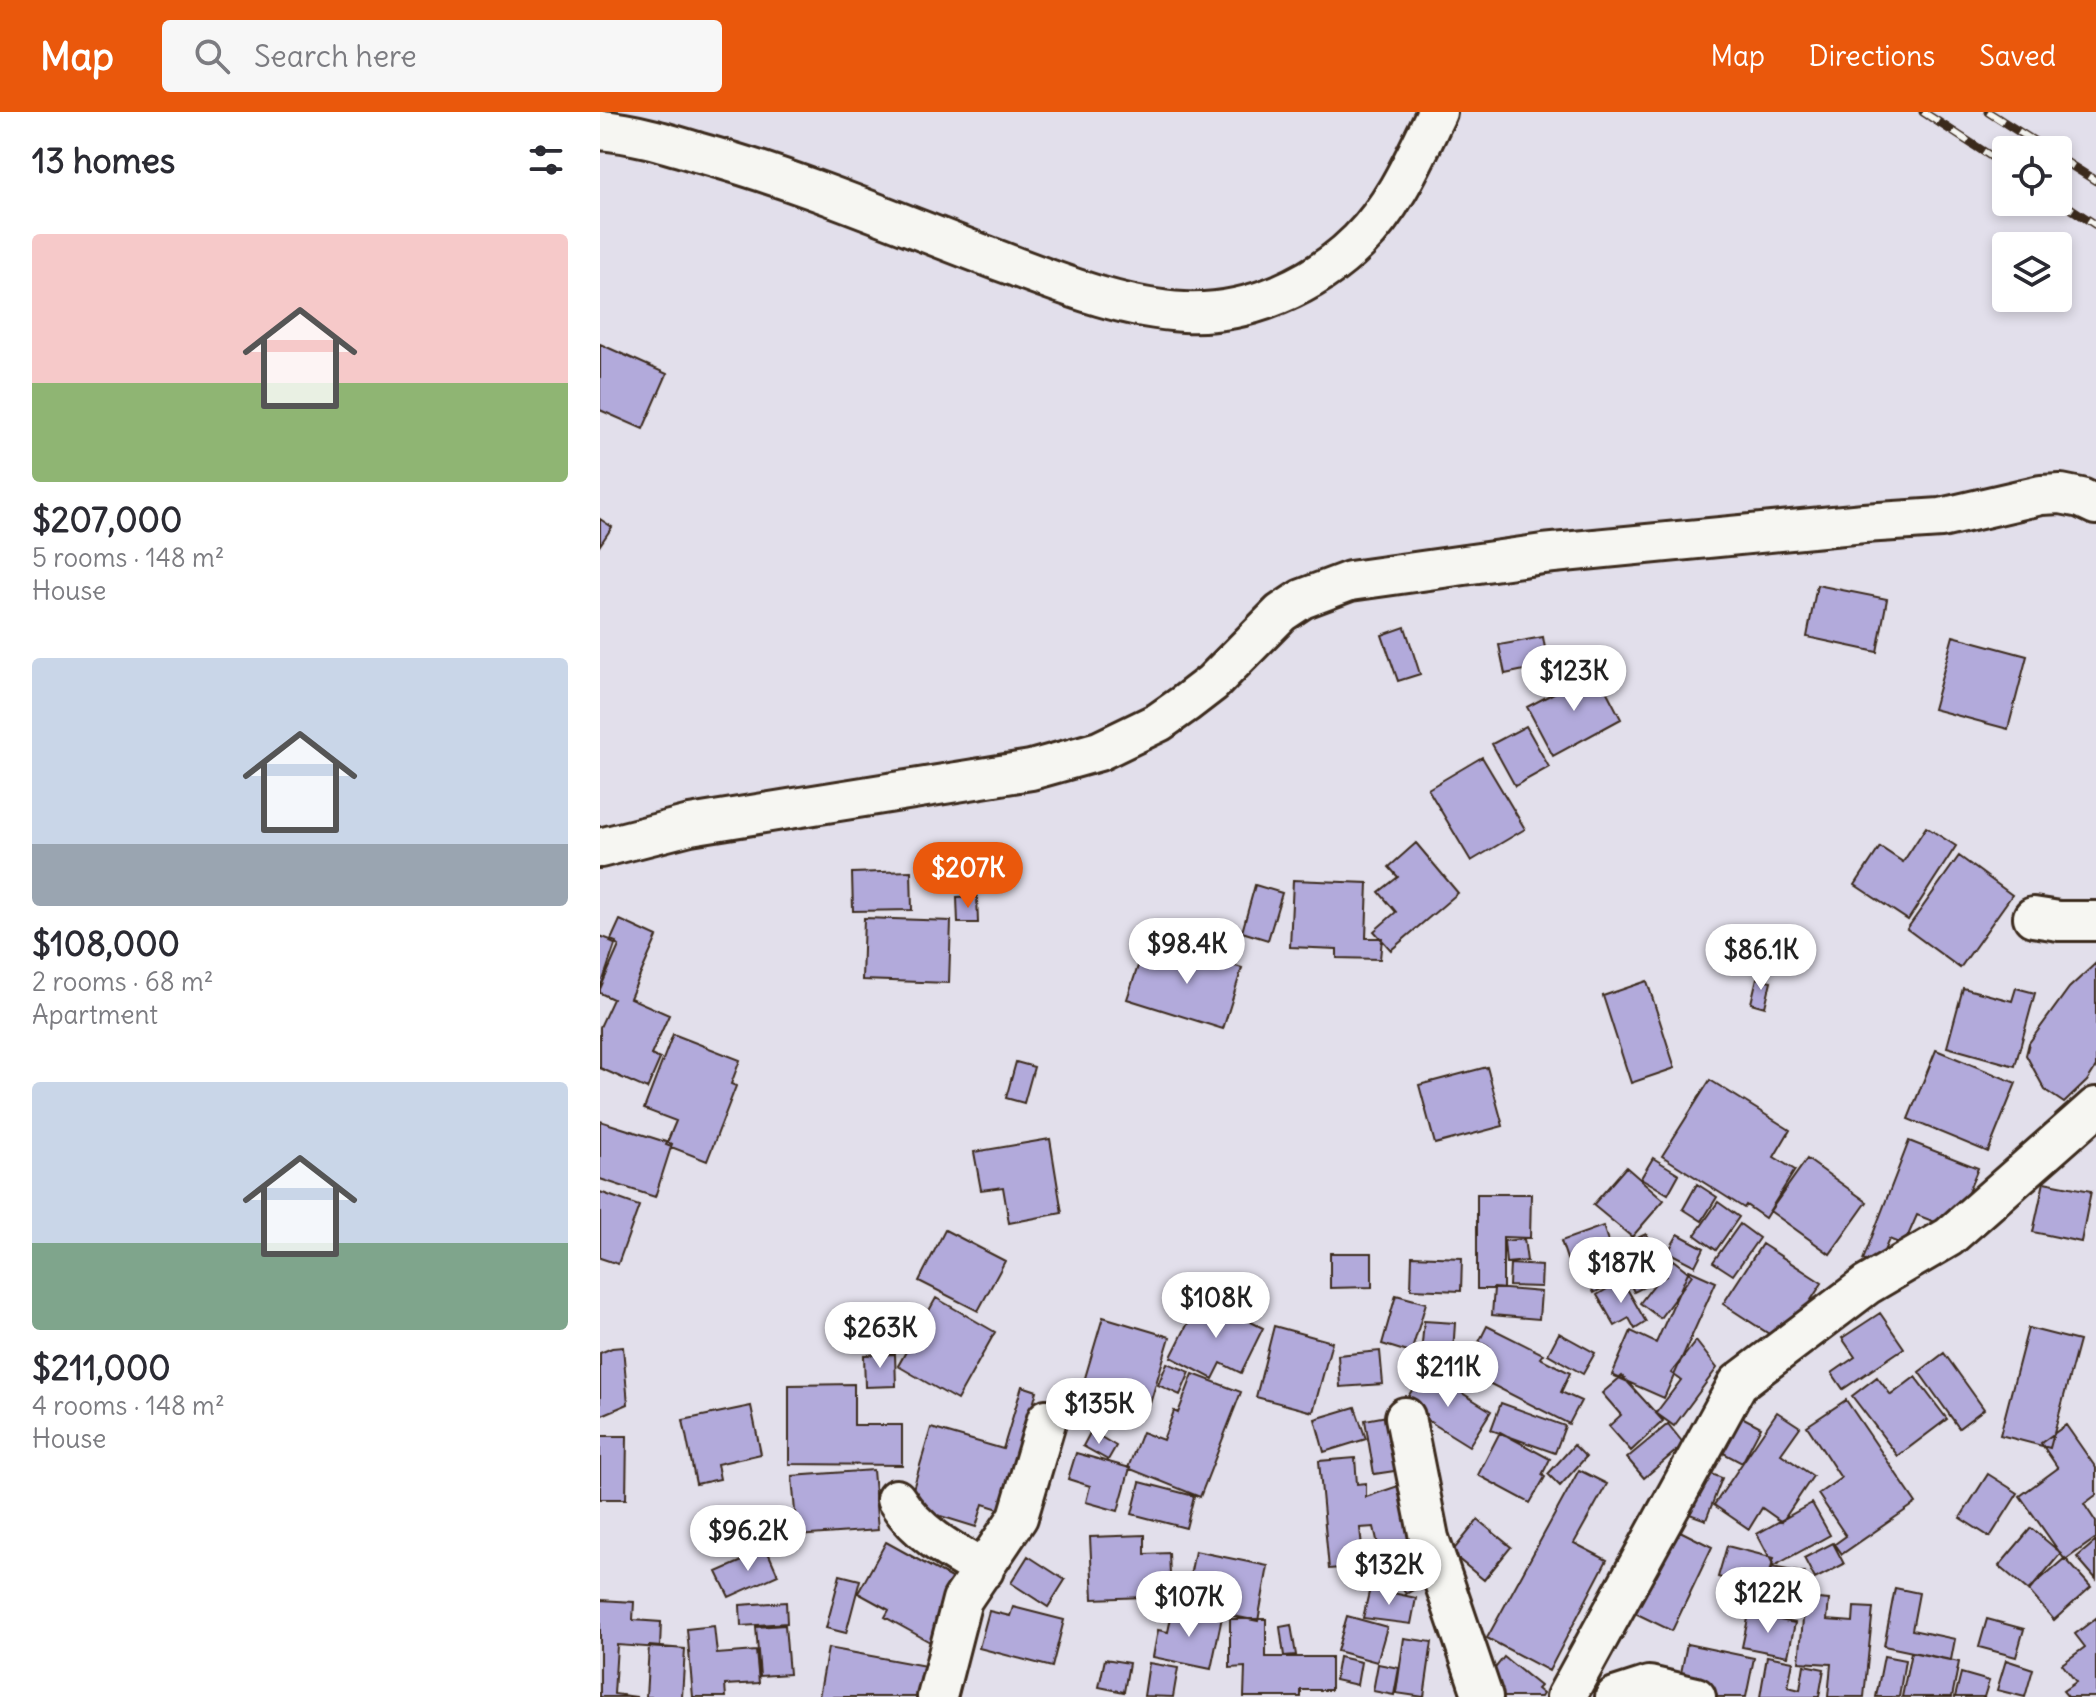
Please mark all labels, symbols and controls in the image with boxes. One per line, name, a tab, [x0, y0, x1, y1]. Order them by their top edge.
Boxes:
search box	[162, 20, 722, 92]
text: Map	[40, 33, 114, 80]
icon: search	[190, 34, 234, 78]
text: Search here	[254, 37, 417, 75]
text: Map	[1710, 38, 1765, 74]
text: Directions	[1809, 38, 1935, 74]
text: Saved	[1979, 38, 2056, 74]
map controls	[1992, 136, 2072, 312]
button: locate	[1992, 136, 2072, 216]
icon: filters	[524, 138, 568, 182]
text: 13 homes	[32, 139, 175, 182]
button: layers	[1992, 232, 2072, 312]
icon: home	[228, 286, 372, 430]
text: $207,000	[32, 498, 182, 541]
text: 5 rooms · 148 m²	[32, 541, 225, 574]
text: House	[32, 574, 106, 607]
pin: $123K	[1518, 645, 1630, 713]
text: $123K	[1539, 654, 1609, 687]
icon: home	[228, 710, 372, 854]
pin: $207K	[912, 842, 1024, 910]
text: $207K	[931, 851, 1005, 884]
pin: $98.4K	[1122, 918, 1252, 986]
text: $108,000	[32, 922, 180, 965]
pin: $86.1K	[1696, 924, 1826, 992]
text: $98.4K	[1147, 927, 1227, 960]
text: $86.1K	[1723, 933, 1799, 966]
text: 2 rooms · 68 m²	[32, 965, 214, 998]
text: Apartment	[32, 998, 158, 1031]
icon: home	[228, 1134, 372, 1278]
pin: $187K	[1565, 1237, 1677, 1305]
text: $187K	[1587, 1246, 1655, 1279]
pin: $108K	[1160, 1272, 1272, 1340]
text: $108K	[1180, 1281, 1252, 1314]
pin: $263K	[824, 1302, 936, 1370]
text: $263K	[843, 1311, 917, 1344]
pin: $211K	[1392, 1341, 1504, 1409]
text: $211,000	[32, 1346, 171, 1389]
text: $211K	[1415, 1350, 1481, 1383]
pin: $135K	[1043, 1378, 1155, 1446]
text: $135K	[1064, 1387, 1134, 1420]
text: 4 rooms · 148 m²	[32, 1389, 225, 1422]
text: House	[32, 1422, 106, 1455]
pin: $96.2K	[683, 1505, 813, 1573]
text: $96.2K	[708, 1514, 788, 1547]
pin: $132K	[1333, 1539, 1445, 1607]
text: $132K	[1354, 1548, 1424, 1581]
pin: $122K	[1712, 1567, 1824, 1635]
pin: $107K	[1133, 1571, 1245, 1639]
text: $122K	[1734, 1576, 1802, 1609]
text: $107K	[1154, 1580, 1224, 1613]

